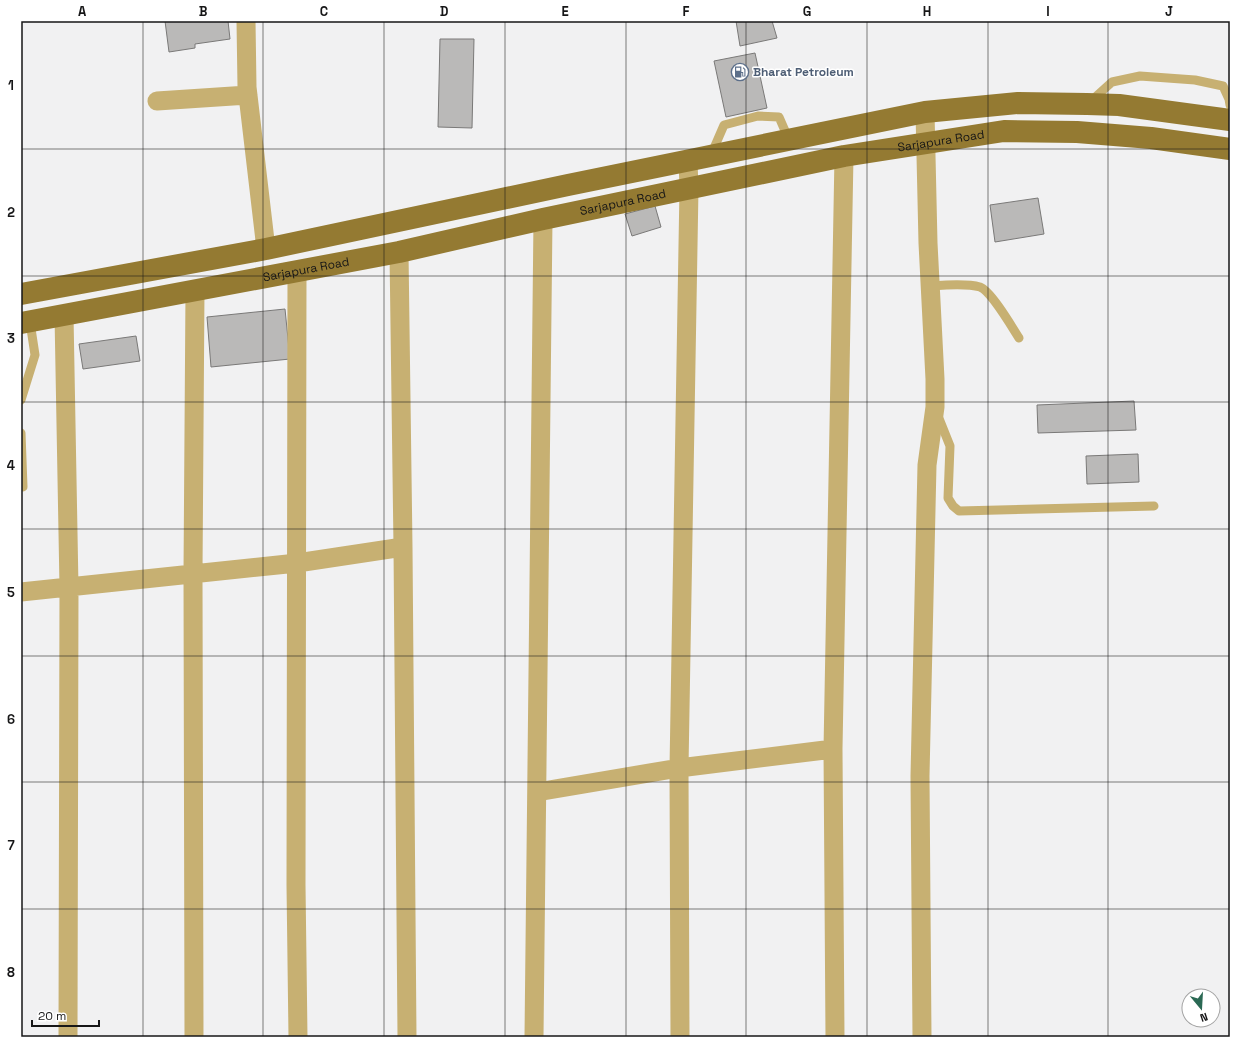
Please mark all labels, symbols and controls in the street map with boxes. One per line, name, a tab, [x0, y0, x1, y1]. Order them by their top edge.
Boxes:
text: A	[78, 3, 87, 20]
text: B	[199, 3, 208, 20]
text: C	[320, 3, 328, 20]
text: D	[440, 3, 449, 20]
text: E	[561, 3, 569, 20]
text: F	[683, 3, 690, 20]
text: G	[803, 3, 811, 20]
text: H	[923, 3, 931, 20]
text: I	[1046, 3, 1050, 20]
text: J	[1165, 3, 1173, 20]
fuel station icon: Bharat Petroleum	[730, 62, 750, 82]
place label: Bharat Petroleum	[753, 64, 854, 80]
text: 1	[8, 77, 14, 94]
street label: Sarjapura Road	[896, 126, 985, 156]
street label: Sarjapura Road	[578, 185, 667, 219]
text: 2	[7, 204, 15, 221]
street label: Sarjapura Road	[262, 254, 351, 285]
text: 3	[7, 330, 15, 347]
text: 4	[7, 457, 15, 474]
text: 5	[7, 584, 15, 601]
text: 6	[7, 711, 15, 728]
text: 7	[7, 837, 15, 854]
text: 8	[7, 964, 15, 981]
north arrow	[1181, 988, 1221, 1028]
scale bar	[32, 1002, 99, 1028]
text: 20 m	[38, 1008, 66, 1024]
text: N	[1198, 1010, 1210, 1025]

